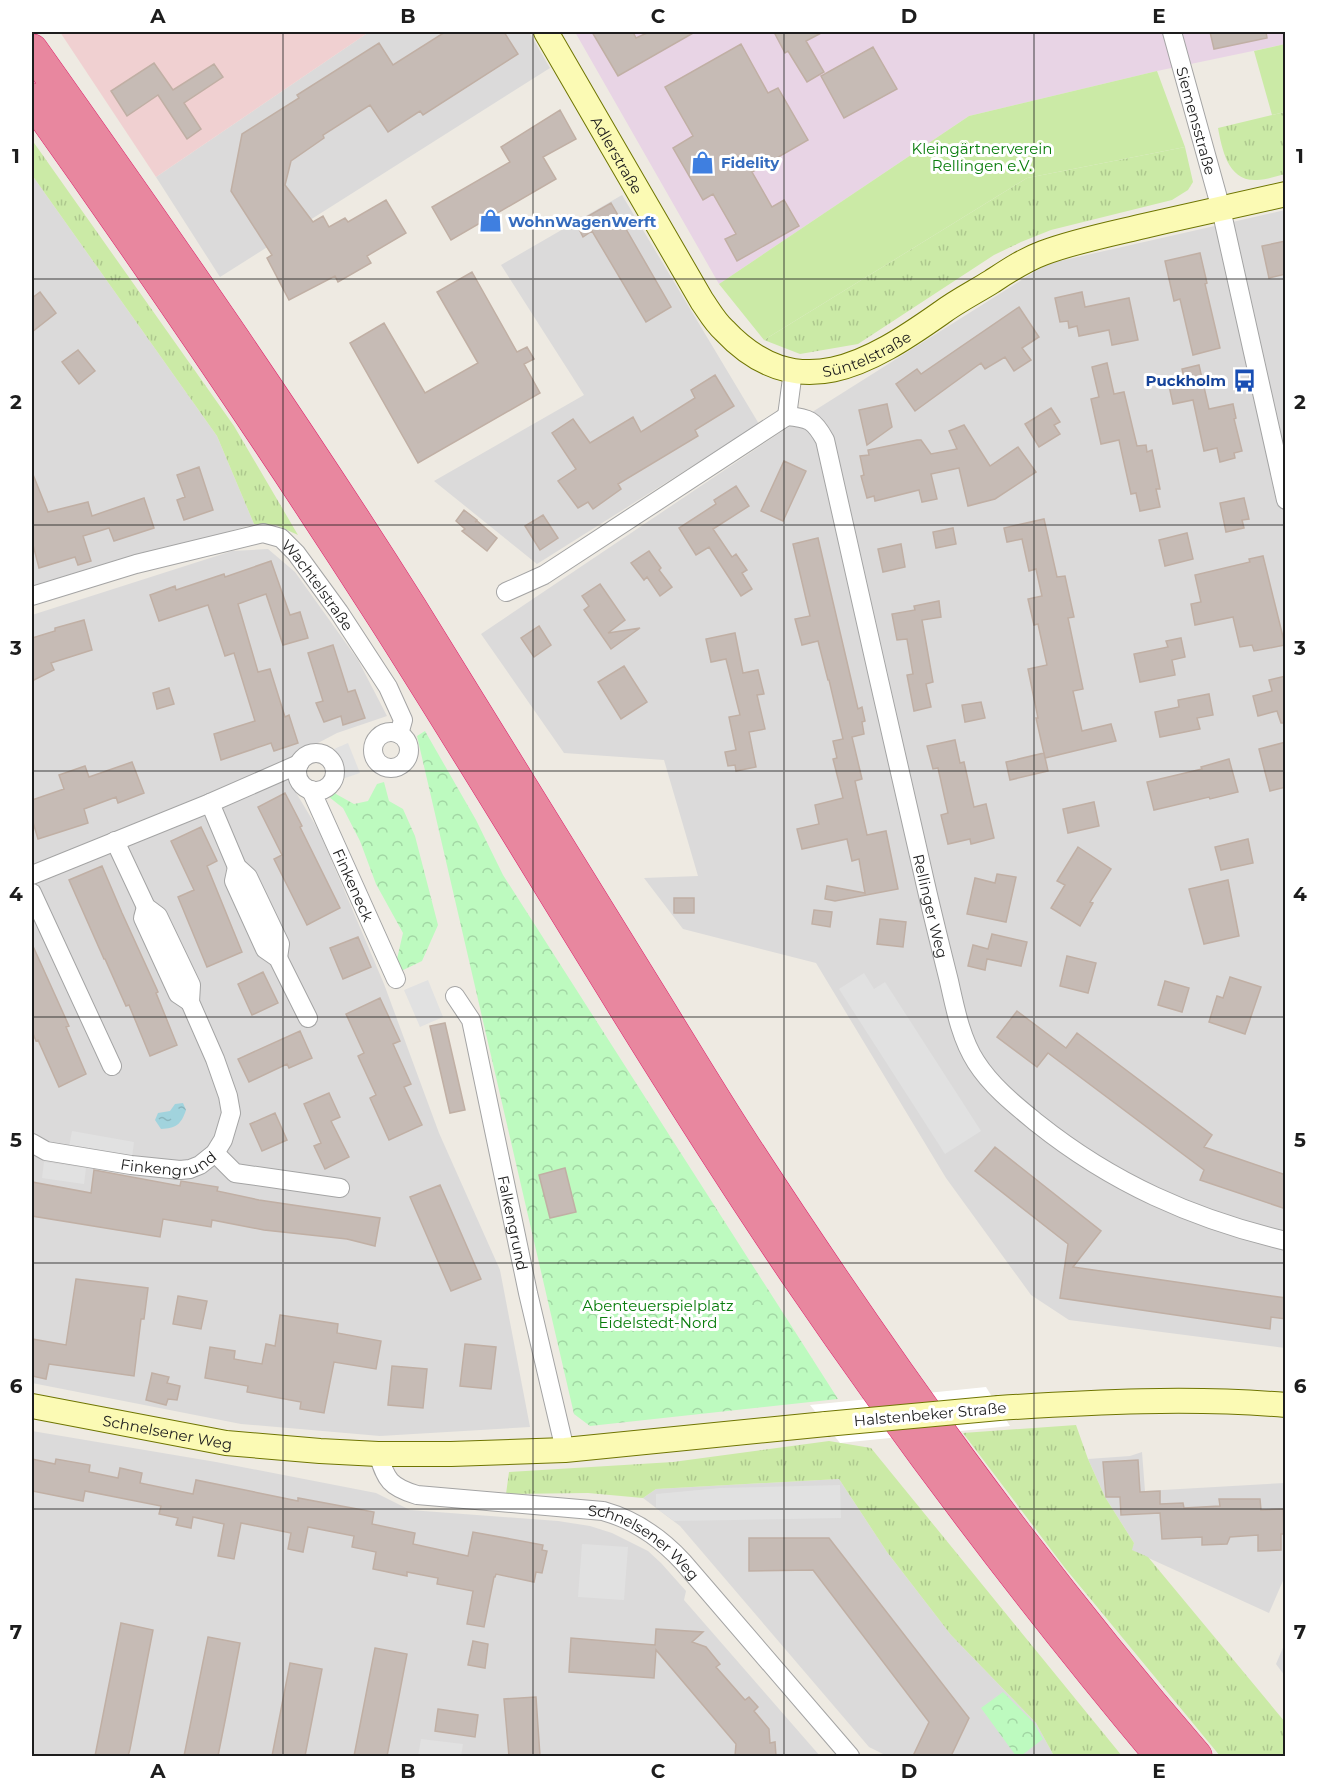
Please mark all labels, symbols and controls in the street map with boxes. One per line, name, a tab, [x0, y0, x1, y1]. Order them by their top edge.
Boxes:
text: A	[149, 4, 166, 28]
text: B	[400, 4, 416, 28]
text: C	[651, 4, 666, 28]
text: D	[901, 4, 917, 28]
text: E	[1152, 4, 1166, 28]
street label: Siemensstraße	[1173, 64, 1221, 177]
street label: Adlerstraße	[587, 113, 647, 197]
park label: Kleingärtnerverein Rellingen e.V.	[912, 139, 1052, 175]
text: 1	[12, 144, 20, 168]
text: 1	[1296, 144, 1304, 168]
shop icon: Fidelity	[690, 149, 716, 175]
place label: Fidelity	[721, 153, 780, 172]
shop icon: WohnWagenWerft	[477, 208, 503, 234]
place label: WohnWagenWerft	[508, 212, 657, 231]
street label: Süntelstraße	[821, 327, 914, 381]
bus stop icon: Puckholm	[1231, 367, 1257, 393]
place label: Puckholm	[1146, 371, 1226, 390]
text: 2	[10, 390, 22, 414]
text: 2	[1294, 390, 1306, 414]
street label: Wachtelstraße	[278, 535, 358, 634]
text: 3	[9, 636, 22, 660]
text: 3	[1293, 636, 1306, 660]
street label: Finkeneck	[329, 845, 378, 924]
street label: Rellinger Weg	[909, 852, 952, 960]
text: 4	[9, 882, 23, 906]
text: 4	[1293, 882, 1307, 906]
text: 5	[10, 1128, 22, 1152]
text: 5	[1294, 1128, 1306, 1152]
street label: Finkengrund	[119, 1146, 220, 1180]
street label: Falkengrund	[494, 1174, 533, 1272]
park label: Abenteuerspielplatz Eidelstedt-Nord	[582, 1296, 734, 1332]
text: 6	[10, 1374, 23, 1398]
text: 6	[1294, 1374, 1307, 1398]
street label: Halstenbeker Straße	[853, 1398, 1007, 1430]
street label: Schnelsener Weg	[101, 1410, 233, 1453]
street label: Schnelsener Weg	[587, 1500, 704, 1584]
text: 7	[10, 1620, 22, 1644]
text: 7	[1294, 1620, 1306, 1644]
text: A	[149, 1759, 166, 1783]
text: B	[400, 1759, 416, 1783]
text: C	[651, 1759, 666, 1783]
text: D	[901, 1759, 917, 1783]
text: E	[1152, 1759, 1166, 1783]

